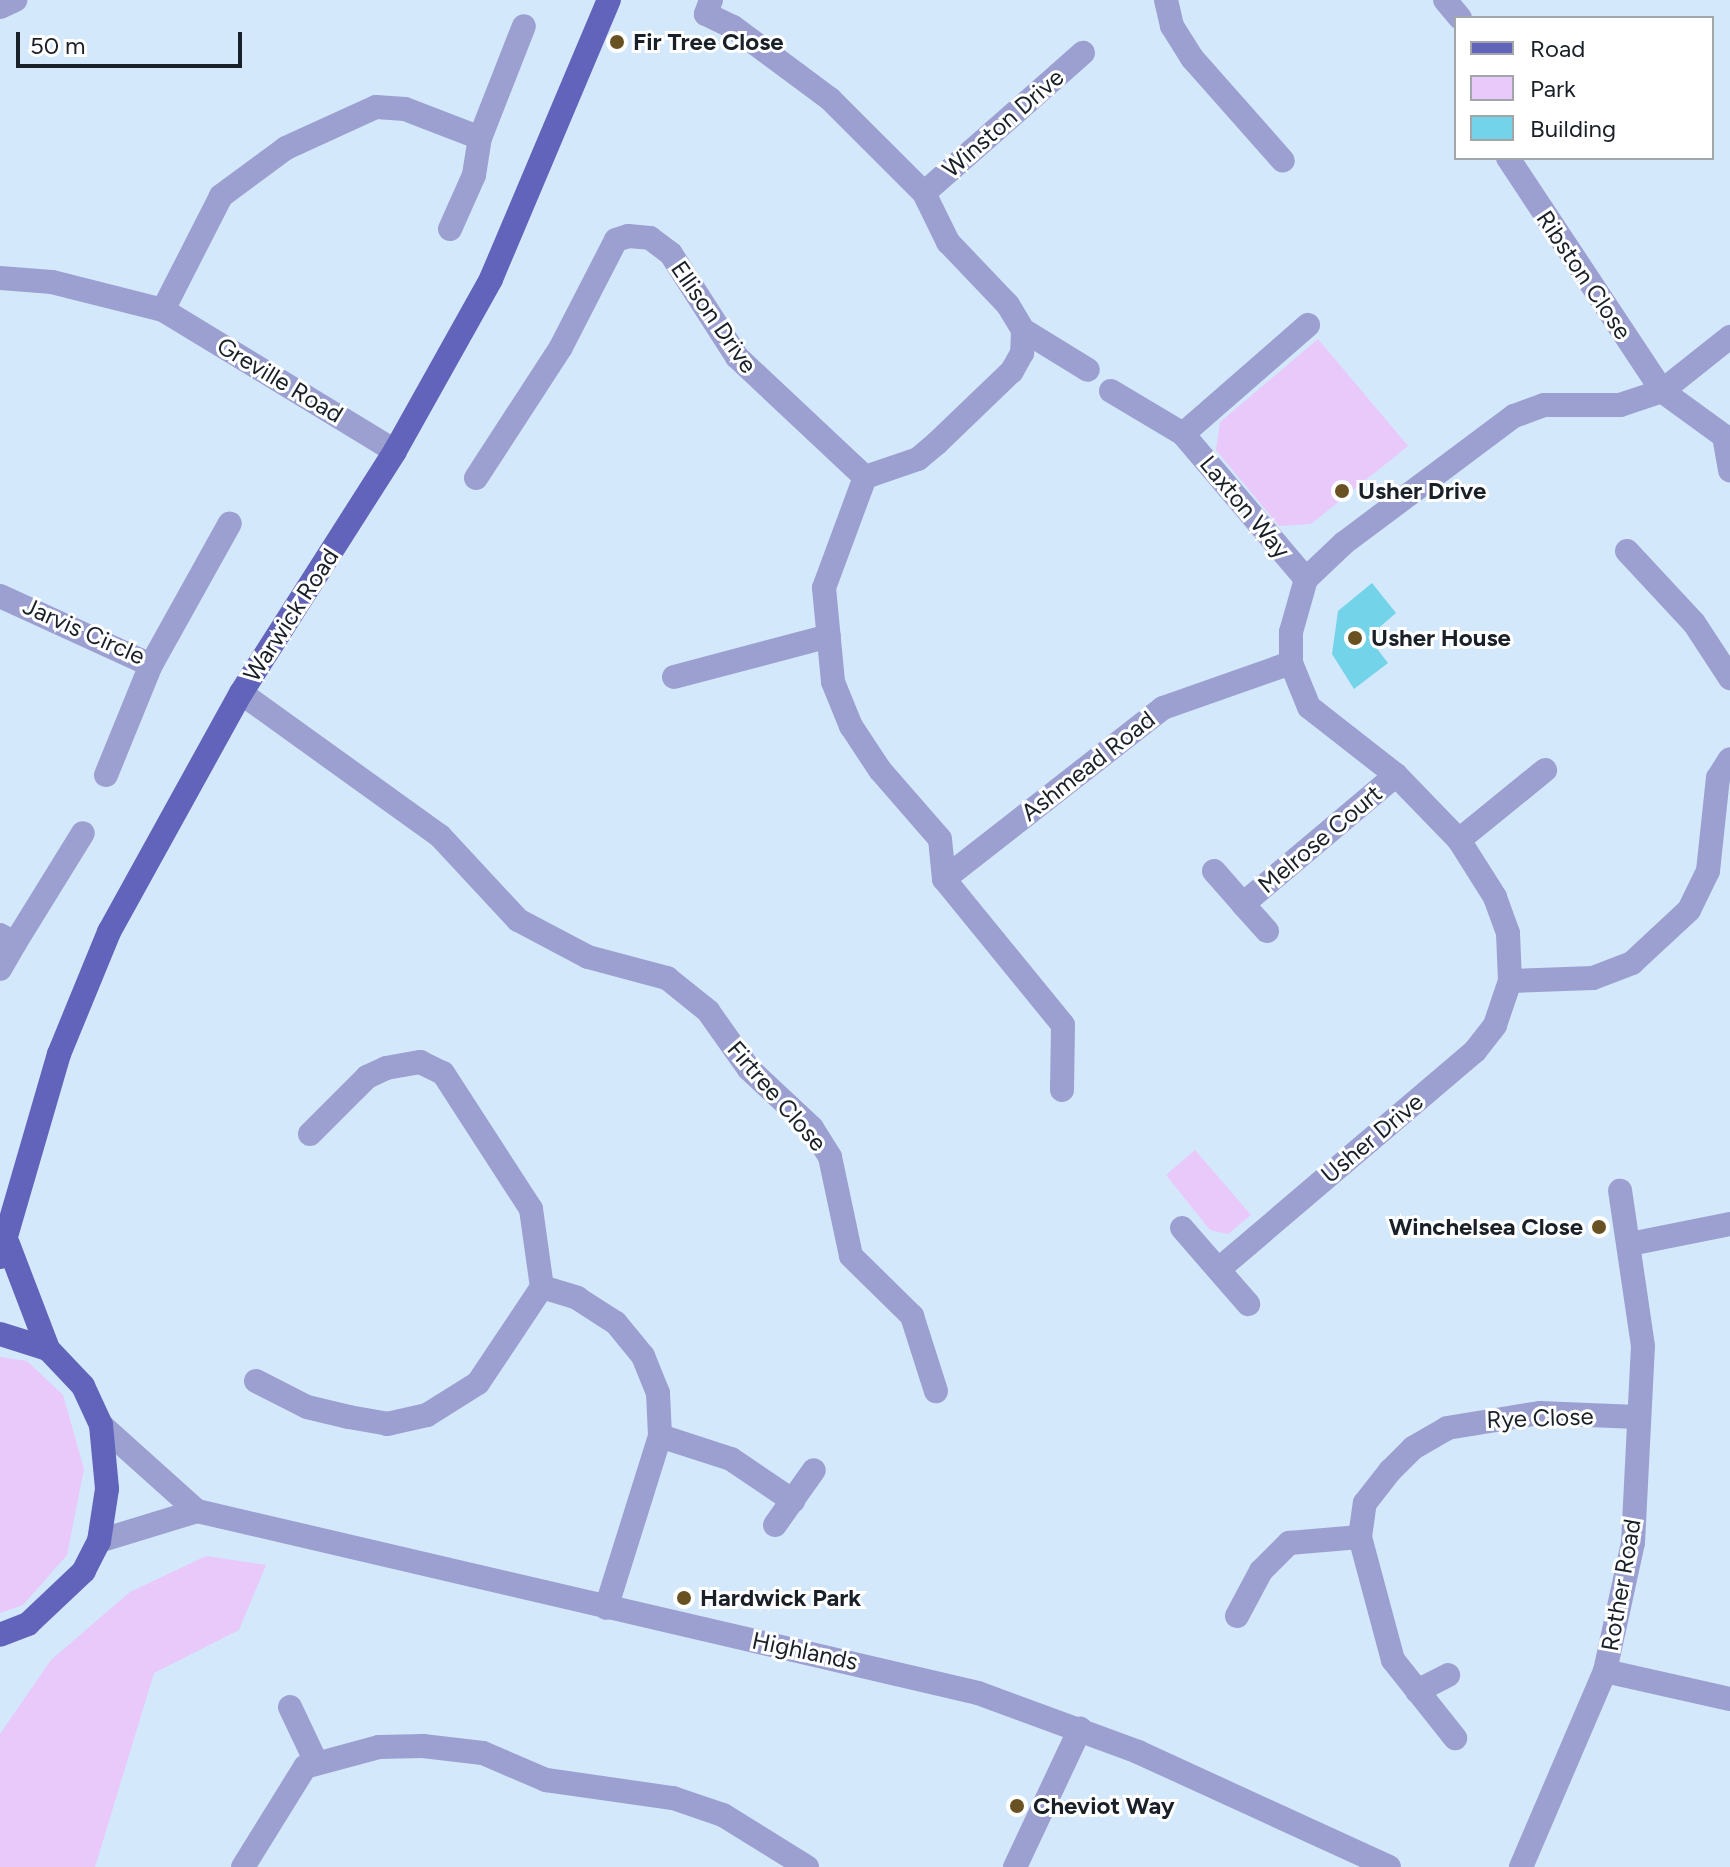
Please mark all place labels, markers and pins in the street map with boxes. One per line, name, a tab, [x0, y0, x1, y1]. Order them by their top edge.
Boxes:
place label: Fir Tree Close	[633, 28, 784, 56]
marker: Fir Tree Close	[608, 33, 626, 51]
place label: Usher Drive	[1358, 477, 1486, 505]
marker: Usher Drive	[1333, 482, 1351, 500]
place label: Usher House	[1371, 624, 1511, 652]
marker: Usher House	[1346, 629, 1364, 647]
place label: Winchelsea Close	[1389, 1213, 1583, 1241]
marker: Winchelsea Close	[1590, 1218, 1608, 1236]
place label: Hardwick Park	[700, 1584, 861, 1612]
marker: Hardwick Park	[675, 1589, 693, 1607]
place label: Cheviot Way	[1033, 1792, 1175, 1820]
marker: Cheviot Way	[1008, 1797, 1026, 1815]

